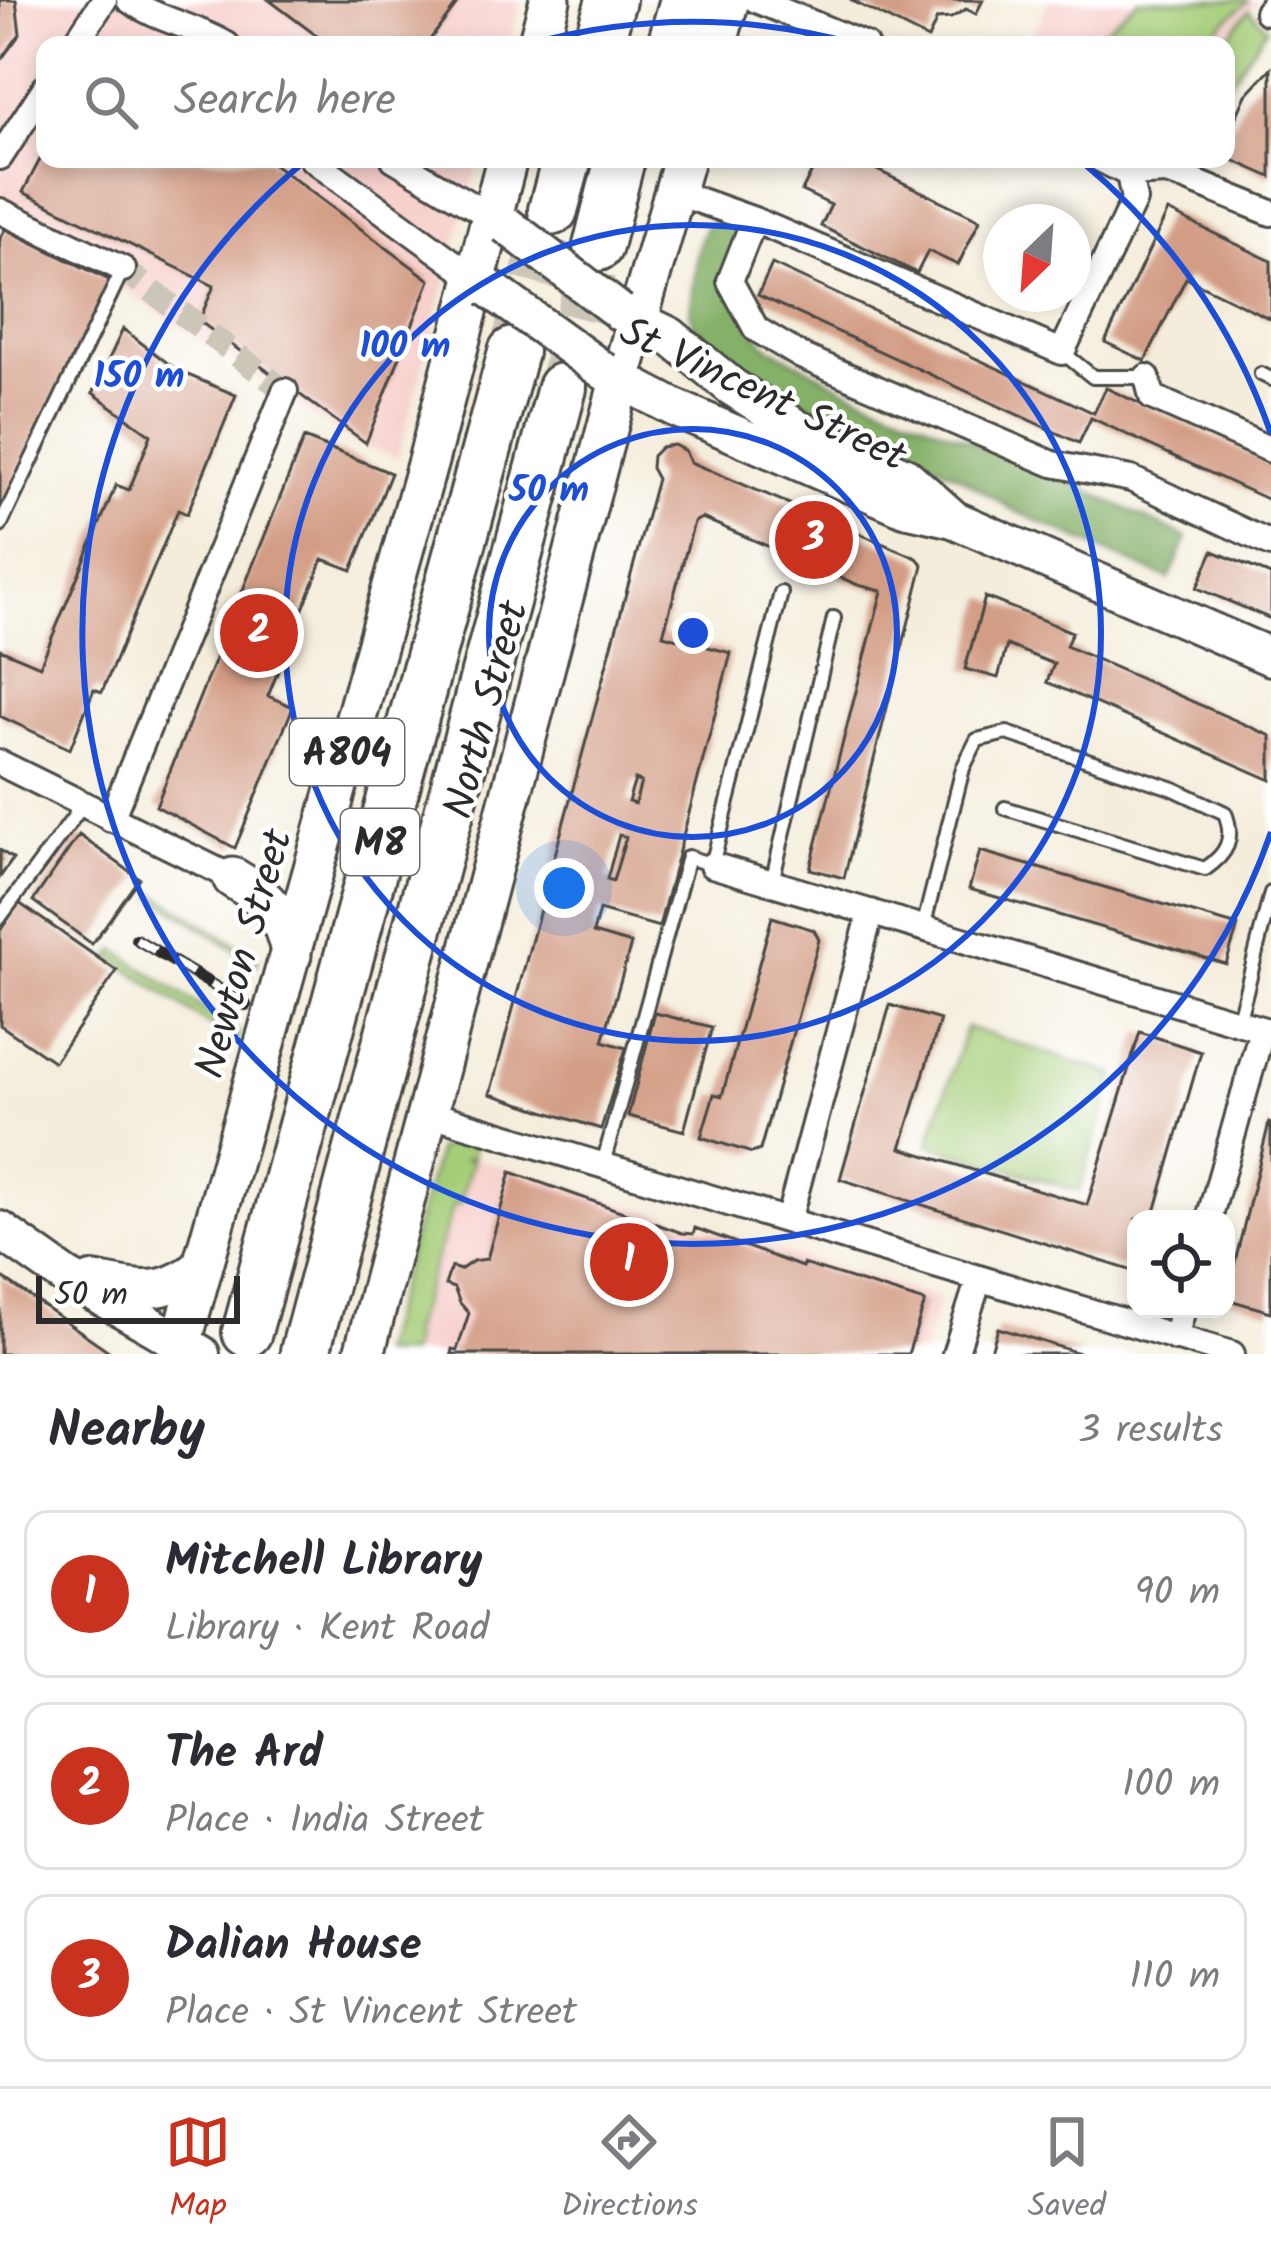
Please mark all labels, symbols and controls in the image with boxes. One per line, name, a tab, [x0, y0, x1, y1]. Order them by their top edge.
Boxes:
search box	[36, 36, 1235, 168]
text: Search here	[174, 66, 396, 138]
icon: search	[78, 69, 144, 135]
north arrow	[983, 204, 1091, 312]
street label: St Vincent Street	[608, 299, 918, 491]
text: 100 m	[359, 319, 451, 376]
text: 150 m	[94, 349, 184, 406]
text: 50 m	[508, 463, 589, 520]
pin: 3	[775, 495, 853, 585]
pin: 2	[220, 588, 298, 678]
street label: North Street	[426, 593, 549, 827]
centre of rings	[672, 612, 714, 654]
road number: A804	[290, 719, 404, 785]
road number: M8	[341, 809, 419, 875]
street label: Newton Street	[178, 821, 313, 1087]
your location	[534, 858, 594, 918]
map controls	[1127, 1210, 1235, 1318]
button: locate	[1127, 1210, 1235, 1318]
pin: 1	[590, 1217, 668, 1307]
scale bar	[36, 1270, 240, 1323]
text: 50 m	[54, 1270, 128, 1323]
text: Nearby	[48, 1392, 205, 1473]
text: 3 results	[1078, 1401, 1223, 1463]
text: Mitchell Library	[165, 1527, 482, 1599]
text: 1	[84, 1563, 96, 1625]
text: 90 m	[1135, 1563, 1220, 1625]
text: Library · Kent Road	[165, 1599, 489, 1661]
text: The Ard	[165, 1719, 323, 1791]
text: 2	[79, 1755, 101, 1817]
text: 100 m	[1122, 1755, 1220, 1817]
text: Place · India Street	[165, 1791, 484, 1853]
text: Dalian House	[165, 1911, 421, 1983]
text: 3	[79, 1947, 101, 2009]
text: 110 m	[1129, 1947, 1220, 2009]
text: Place · St Vincent Street	[165, 1983, 577, 2045]
tab: Map	[165, 2109, 231, 2234]
tab: Directions	[561, 2109, 698, 2234]
tab: Saved	[1028, 2109, 1106, 2234]

